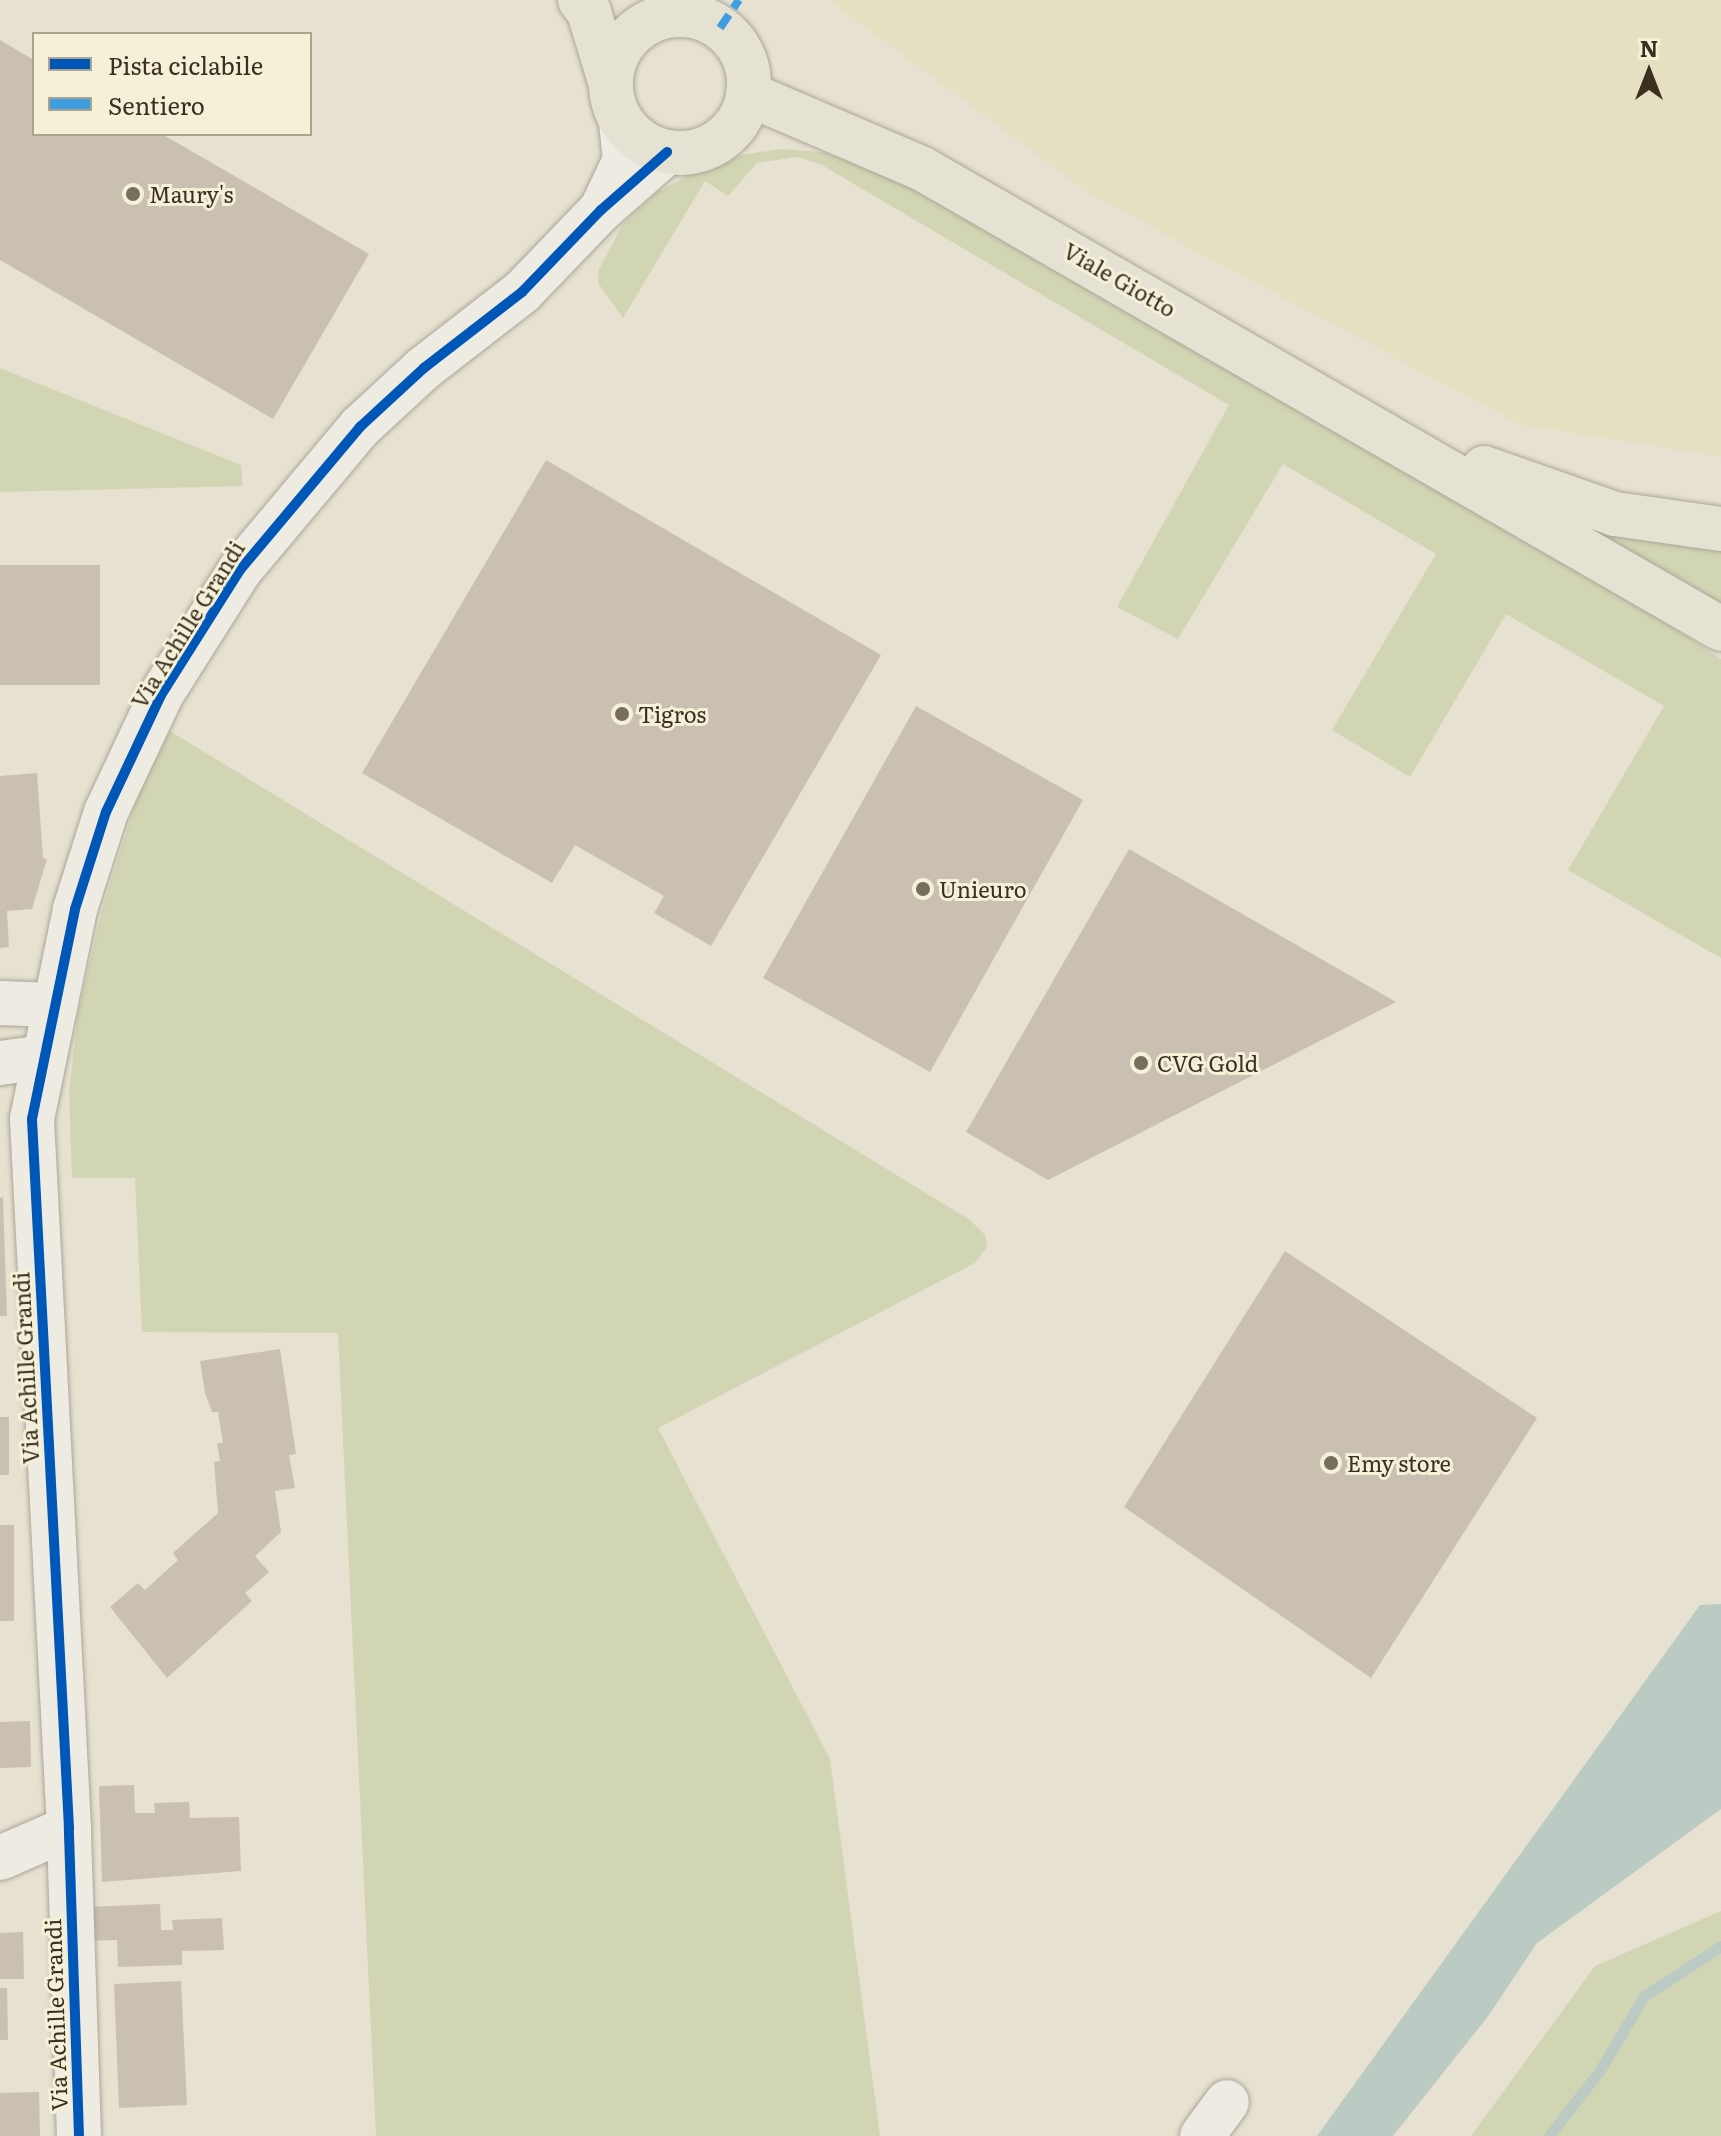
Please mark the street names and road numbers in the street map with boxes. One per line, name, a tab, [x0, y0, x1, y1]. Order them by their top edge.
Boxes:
street label: Viale Giotto	[1059, 236, 1181, 322]
street label: Via Achille Grandi	[125, 535, 249, 713]
street label: Via Achille Grandi	[7, 1271, 43, 1465]
street label: Via Achille Grandi	[38, 1918, 72, 2112]

